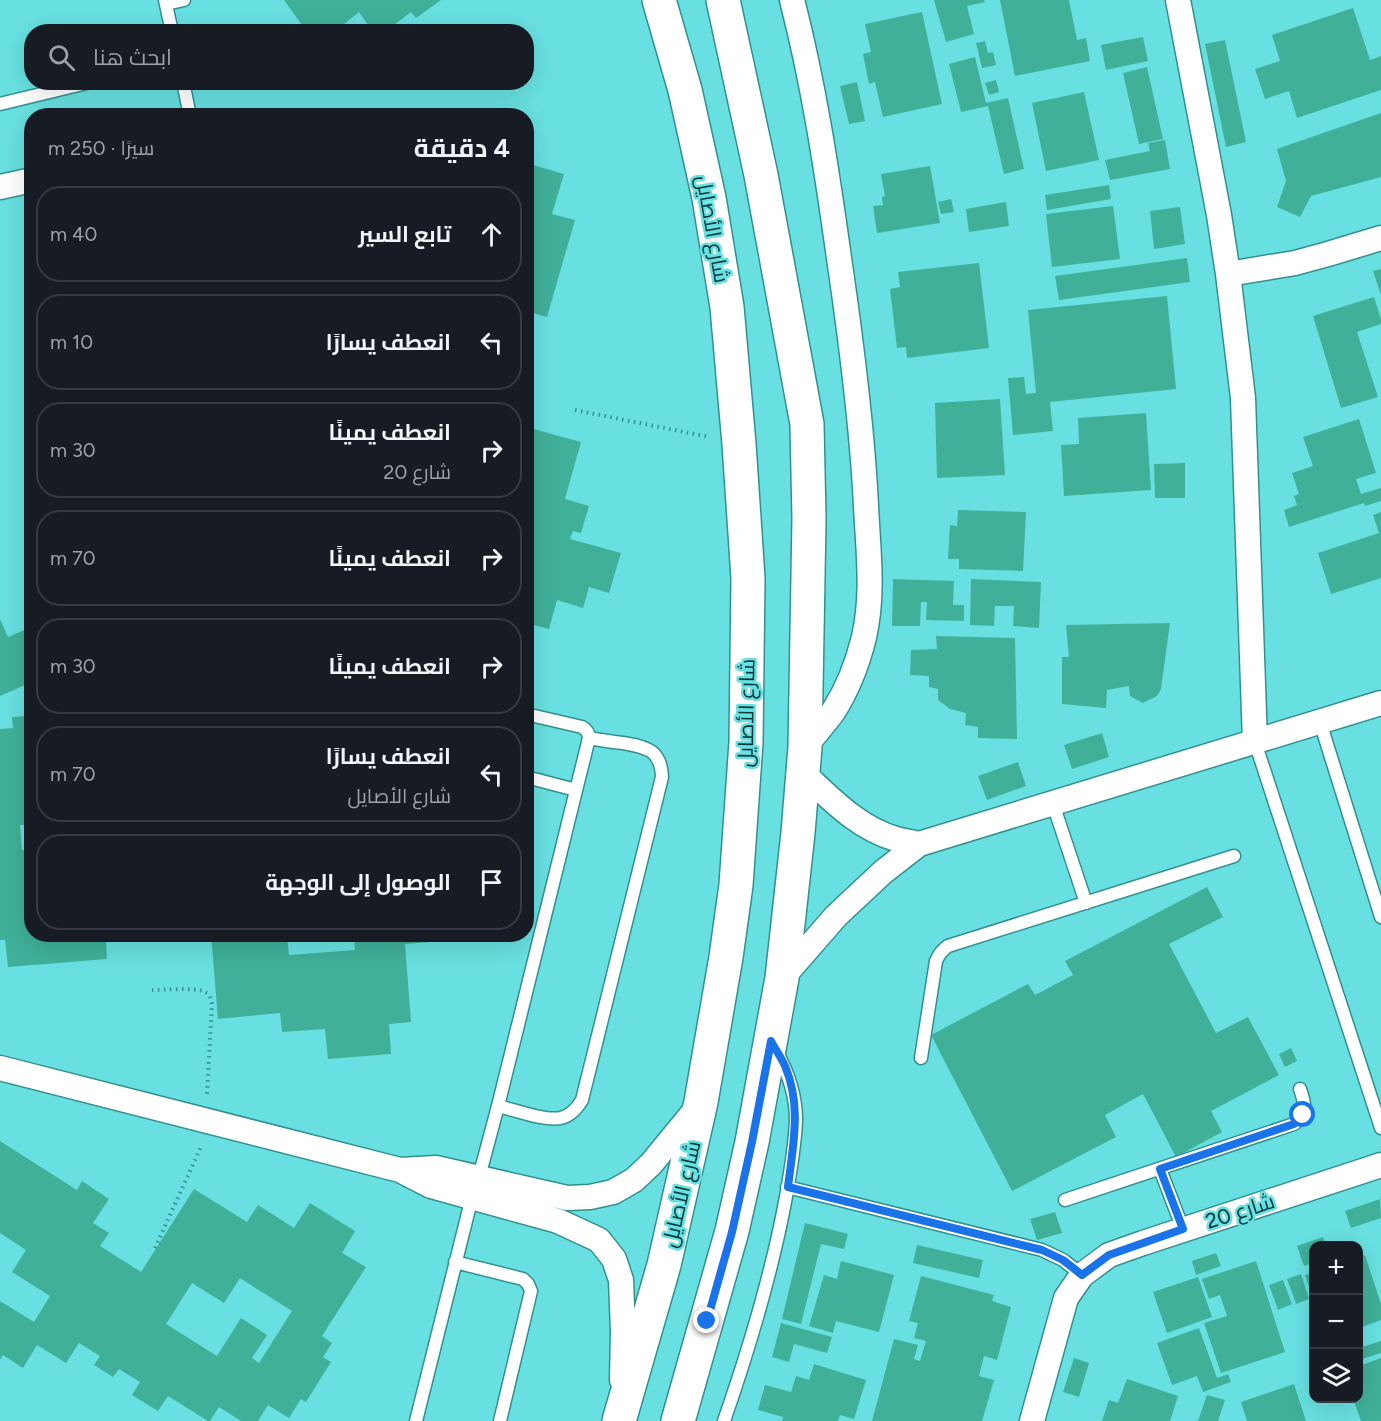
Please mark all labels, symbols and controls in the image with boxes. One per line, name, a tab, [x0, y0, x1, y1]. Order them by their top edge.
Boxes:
search box	[24, 24, 534, 90]
icon: search	[45, 41, 78, 74]
text: ابحث هنا	[93, 44, 172, 71]
text: 4 دقيقة	[414, 132, 510, 164]
text: سيرًا · 250 m	[48, 136, 154, 160]
street label: شارع الأصايل	[689, 173, 735, 285]
icon: ahead	[475, 218, 508, 251]
text: تابع السير	[358, 221, 451, 248]
text: 40 m	[50, 222, 97, 246]
icon: left	[475, 326, 508, 359]
text: انعطف يسارًا	[326, 329, 451, 356]
text: 10 m	[50, 330, 93, 354]
text: انعطف يمينًا	[328, 419, 451, 446]
icon: right	[475, 434, 508, 467]
text: 30 m	[50, 438, 96, 462]
text: شارع 20	[383, 460, 451, 484]
icon: right	[475, 542, 508, 575]
text: انعطف يمينًا	[328, 545, 451, 572]
text: 70 m	[50, 546, 96, 570]
icon: right	[475, 650, 508, 683]
text: انعطف يمينًا	[328, 653, 451, 680]
text: 30 m	[50, 654, 96, 678]
street label: شارع الأصايل	[733, 658, 761, 768]
text: انعطف يسارًا	[326, 743, 451, 770]
icon: left	[475, 758, 508, 791]
text: 70 m	[50, 762, 96, 786]
text: شارع الأصايل	[347, 784, 451, 808]
icon: arrive	[475, 866, 508, 899]
text: الوصول إلى الوجهة	[265, 869, 451, 896]
route start	[1289, 1101, 1315, 1127]
street label: شارع الأصايل	[657, 1138, 707, 1250]
street label: شارع 20	[1202, 1188, 1278, 1236]
map controls	[1309, 1241, 1363, 1403]
button: +	[1309, 1241, 1363, 1295]
button: −	[1309, 1295, 1363, 1349]
route end	[693, 1307, 719, 1333]
button: layers	[1309, 1349, 1363, 1403]

